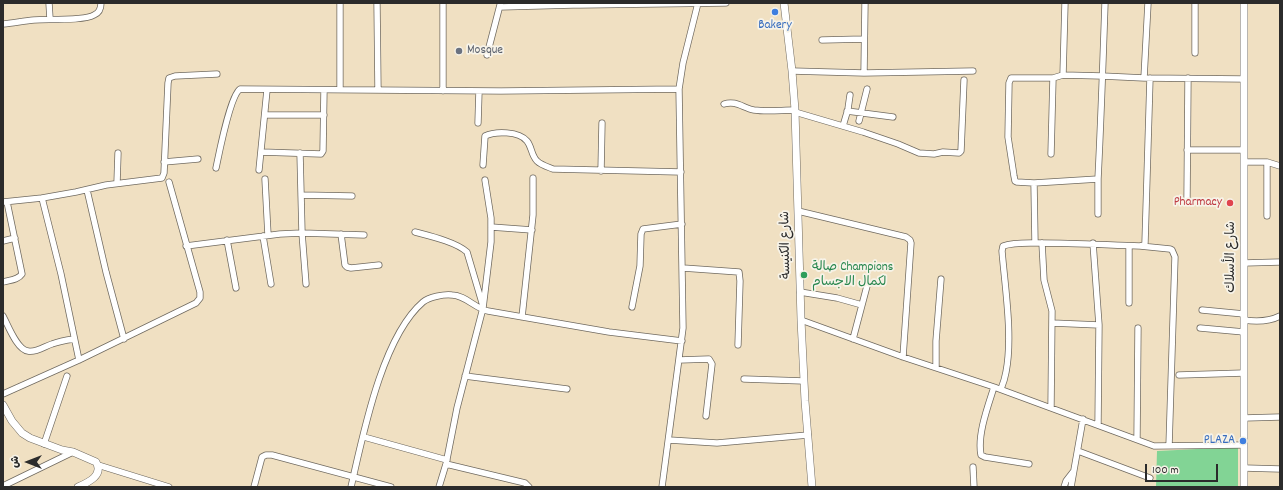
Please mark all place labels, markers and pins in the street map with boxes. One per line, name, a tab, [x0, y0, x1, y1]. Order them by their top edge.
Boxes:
marker: Bakery	[770, 7, 780, 17]
place label: Bakery	[758, 18, 792, 34]
place label: Mosque	[467, 43, 503, 59]
marker: Mosque	[454, 46, 464, 56]
place label: Pharmacy	[1174, 195, 1222, 211]
marker: Pharmacy	[1225, 198, 1235, 208]
place label: صالة Champions لكمال الاجسام	[812, 260, 893, 291]
marker: صالة Champions لكمال الاجسام	[799, 270, 809, 280]
place label: PLAZA	[1204, 433, 1235, 449]
marker: PLAZA	[1238, 436, 1248, 446]

